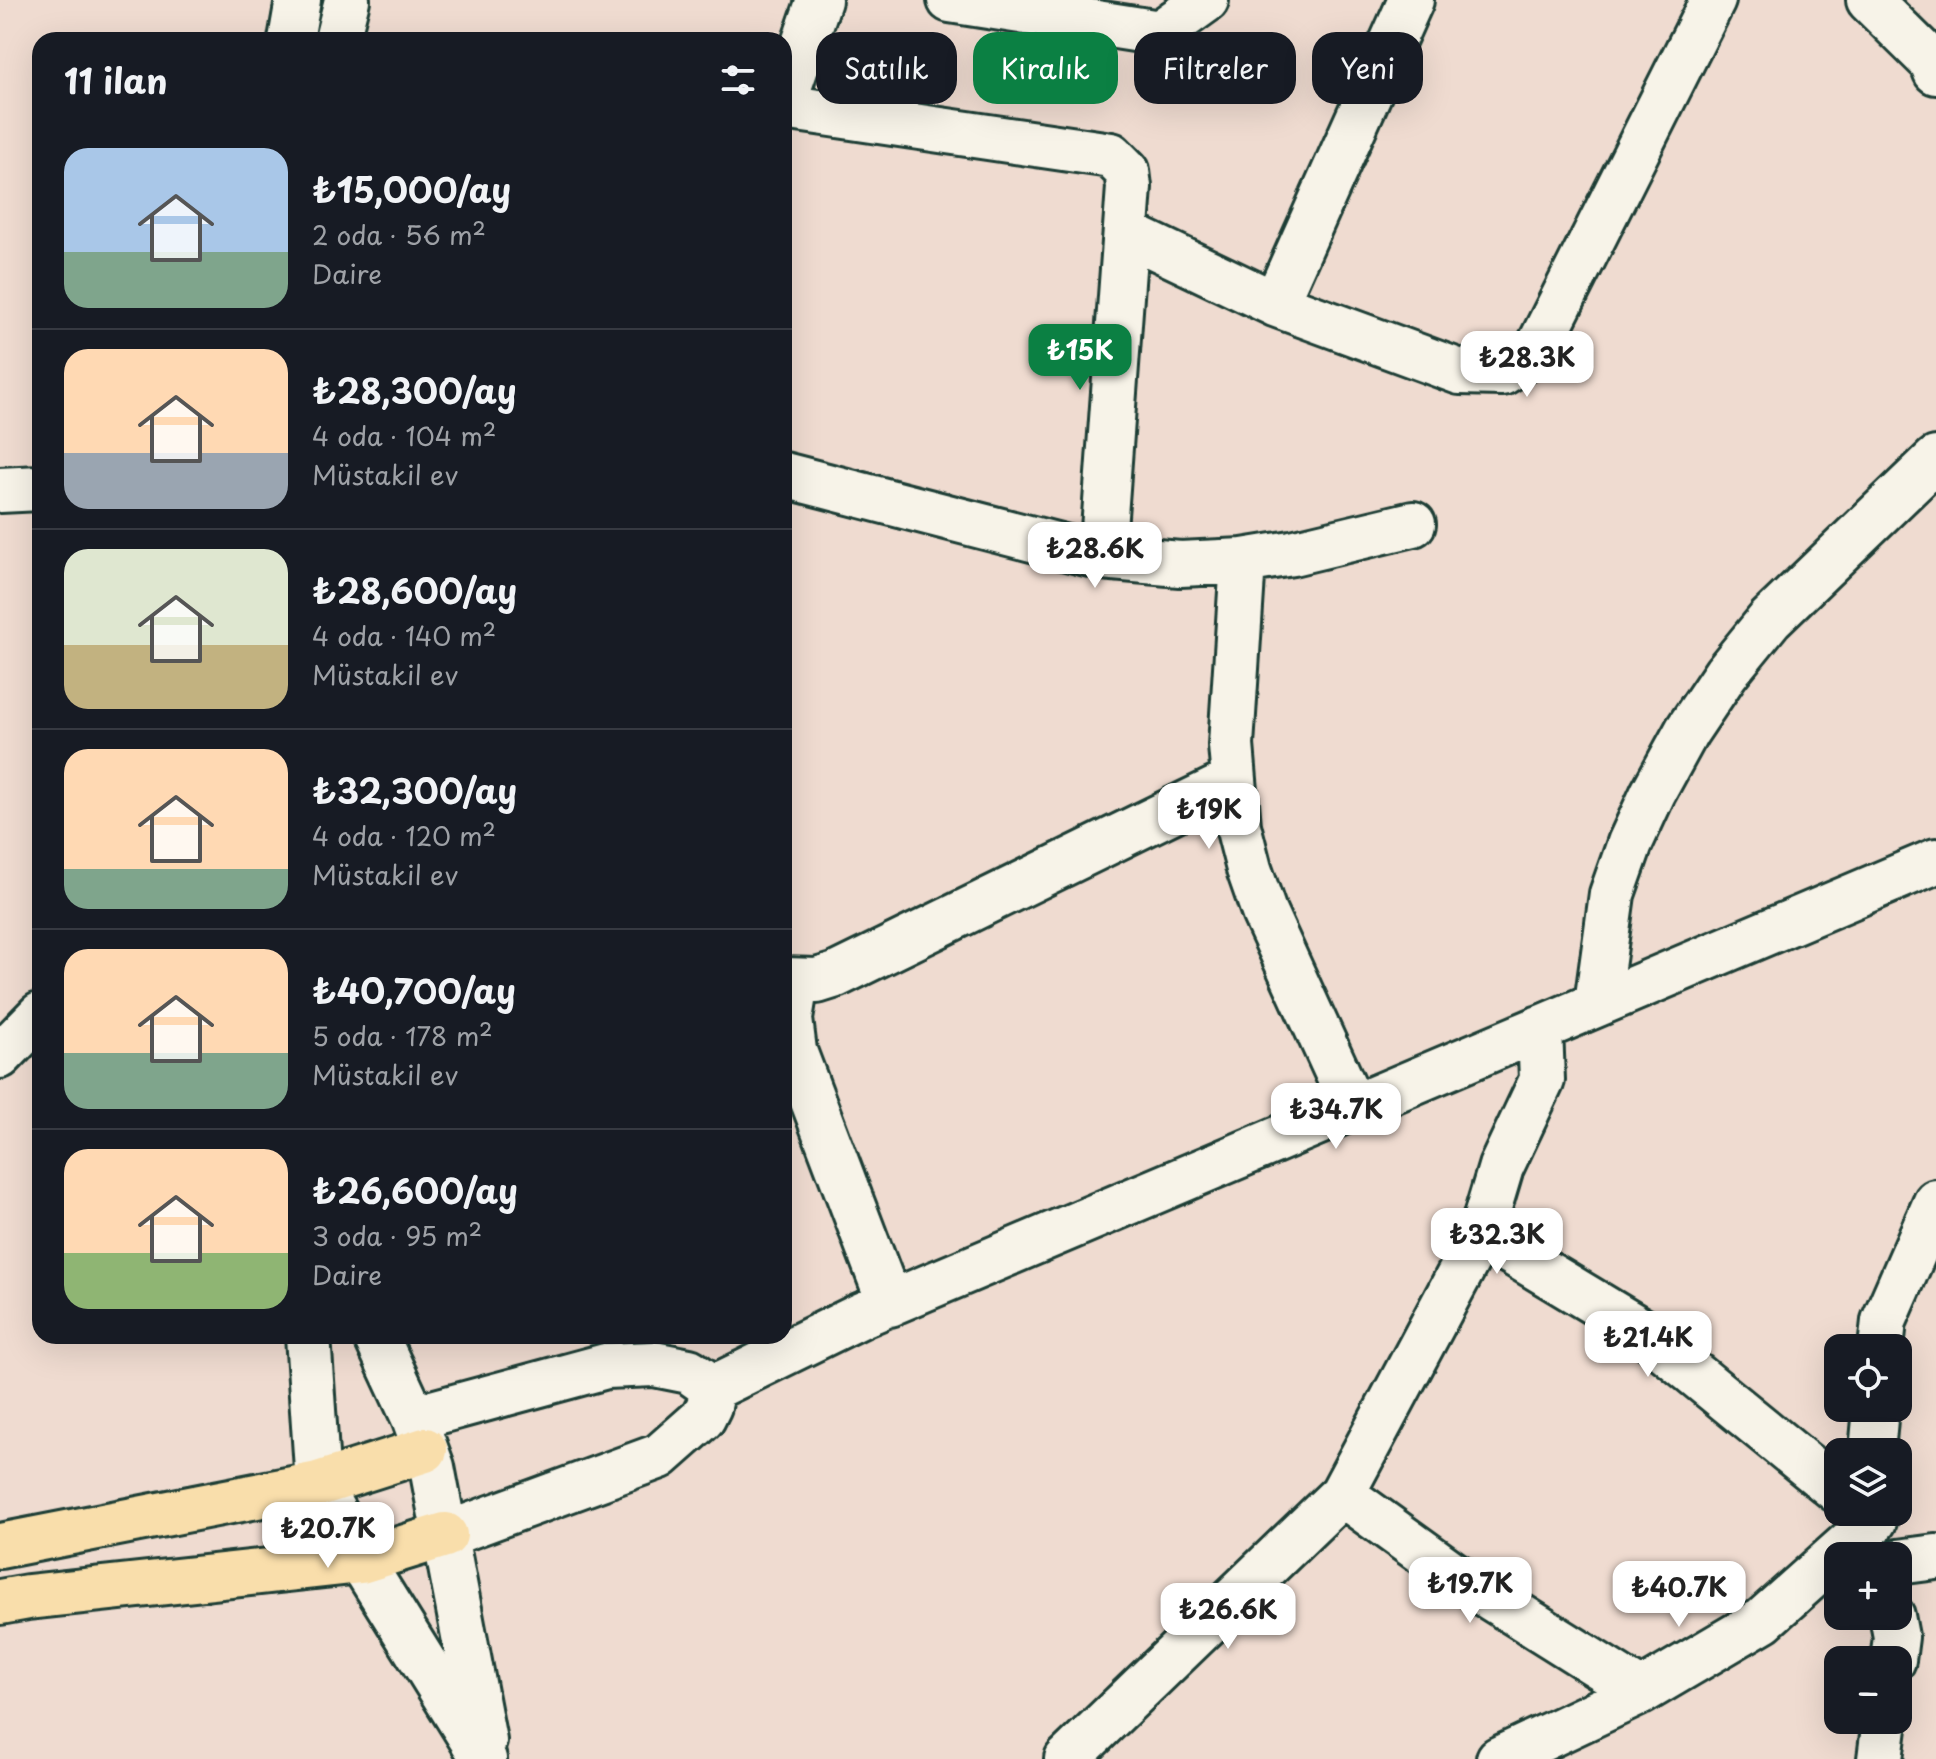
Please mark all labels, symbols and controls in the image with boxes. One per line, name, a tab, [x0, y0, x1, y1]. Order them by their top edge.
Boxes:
chip: Satılık	[816, 32, 957, 104]
chip: Kiralık	[973, 32, 1118, 104]
chip: Filtreler	[1134, 32, 1296, 104]
chip: Yeni	[1312, 32, 1423, 104]
text: 11 ilan	[64, 54, 167, 106]
icon: filters	[716, 58, 760, 102]
text: ₺15,000/ay	[312, 163, 511, 215]
icon: home	[128, 180, 224, 276]
text: 2 oda · 56 m²	[312, 215, 486, 254]
text: Daire	[312, 254, 382, 293]
pin: ₺15K	[1033, 324, 1127, 392]
text: ₺15K	[1046, 330, 1114, 369]
pin: ₺28.3K	[1462, 331, 1592, 399]
text: ₺28.3K	[1479, 337, 1575, 376]
text: ₺28,300/ay	[312, 364, 517, 416]
icon: home	[128, 381, 224, 477]
text: 4 oda · 104 m²	[312, 416, 496, 455]
text: Müstakil ev	[312, 455, 458, 494]
pin: ₺28.6K	[1030, 522, 1160, 590]
text: ₺28.6K	[1046, 528, 1144, 567]
text: ₺28,600/ay	[312, 564, 517, 616]
icon: home	[128, 581, 224, 677]
text: 4 oda · 140 m²	[312, 616, 496, 655]
text: Müstakil ev	[312, 655, 458, 694]
text: ₺32,300/ay	[312, 764, 517, 816]
icon: home	[128, 781, 224, 877]
pin: ₺19K	[1162, 783, 1256, 851]
text: ₺19K	[1176, 789, 1242, 828]
text: 4 oda · 120 m²	[312, 816, 496, 855]
text: Müstakil ev	[312, 855, 458, 894]
text: ₺40,700/ay	[312, 964, 516, 1016]
icon: home	[128, 981, 224, 1077]
text: 5 oda · 178 m²	[312, 1016, 493, 1055]
text: Müstakil ev	[312, 1055, 458, 1094]
pin: ₺34.7K	[1271, 1083, 1401, 1151]
text: ₺34.7K	[1289, 1089, 1383, 1128]
text: ₺26,600/ay	[312, 1164, 518, 1216]
icon: home	[128, 1181, 224, 1277]
pin: ₺32.3K	[1432, 1208, 1562, 1276]
text: ₺32.3K	[1449, 1214, 1545, 1253]
text: 3 oda · 95 m²	[312, 1216, 482, 1255]
text: Daire	[312, 1255, 382, 1294]
pin: ₺21.4K	[1583, 1311, 1713, 1379]
text: ₺21.4K	[1603, 1317, 1693, 1356]
map controls	[1824, 1334, 1912, 1734]
button: locate	[1824, 1334, 1912, 1422]
button: layers	[1824, 1438, 1912, 1526]
pin: ₺20.7K	[263, 1502, 393, 1570]
text: ₺20.7K	[280, 1508, 376, 1547]
button: +	[1824, 1542, 1912, 1630]
pin: ₺19.7K	[1405, 1557, 1535, 1625]
pin: ₺40.7K	[1614, 1561, 1744, 1629]
text: ₺19.7K	[1427, 1563, 1513, 1602]
text: ₺40.7K	[1631, 1567, 1727, 1606]
pin: ₺26.6K	[1163, 1583, 1293, 1651]
text: ₺26.6K	[1179, 1589, 1277, 1628]
button: −	[1824, 1646, 1912, 1734]

